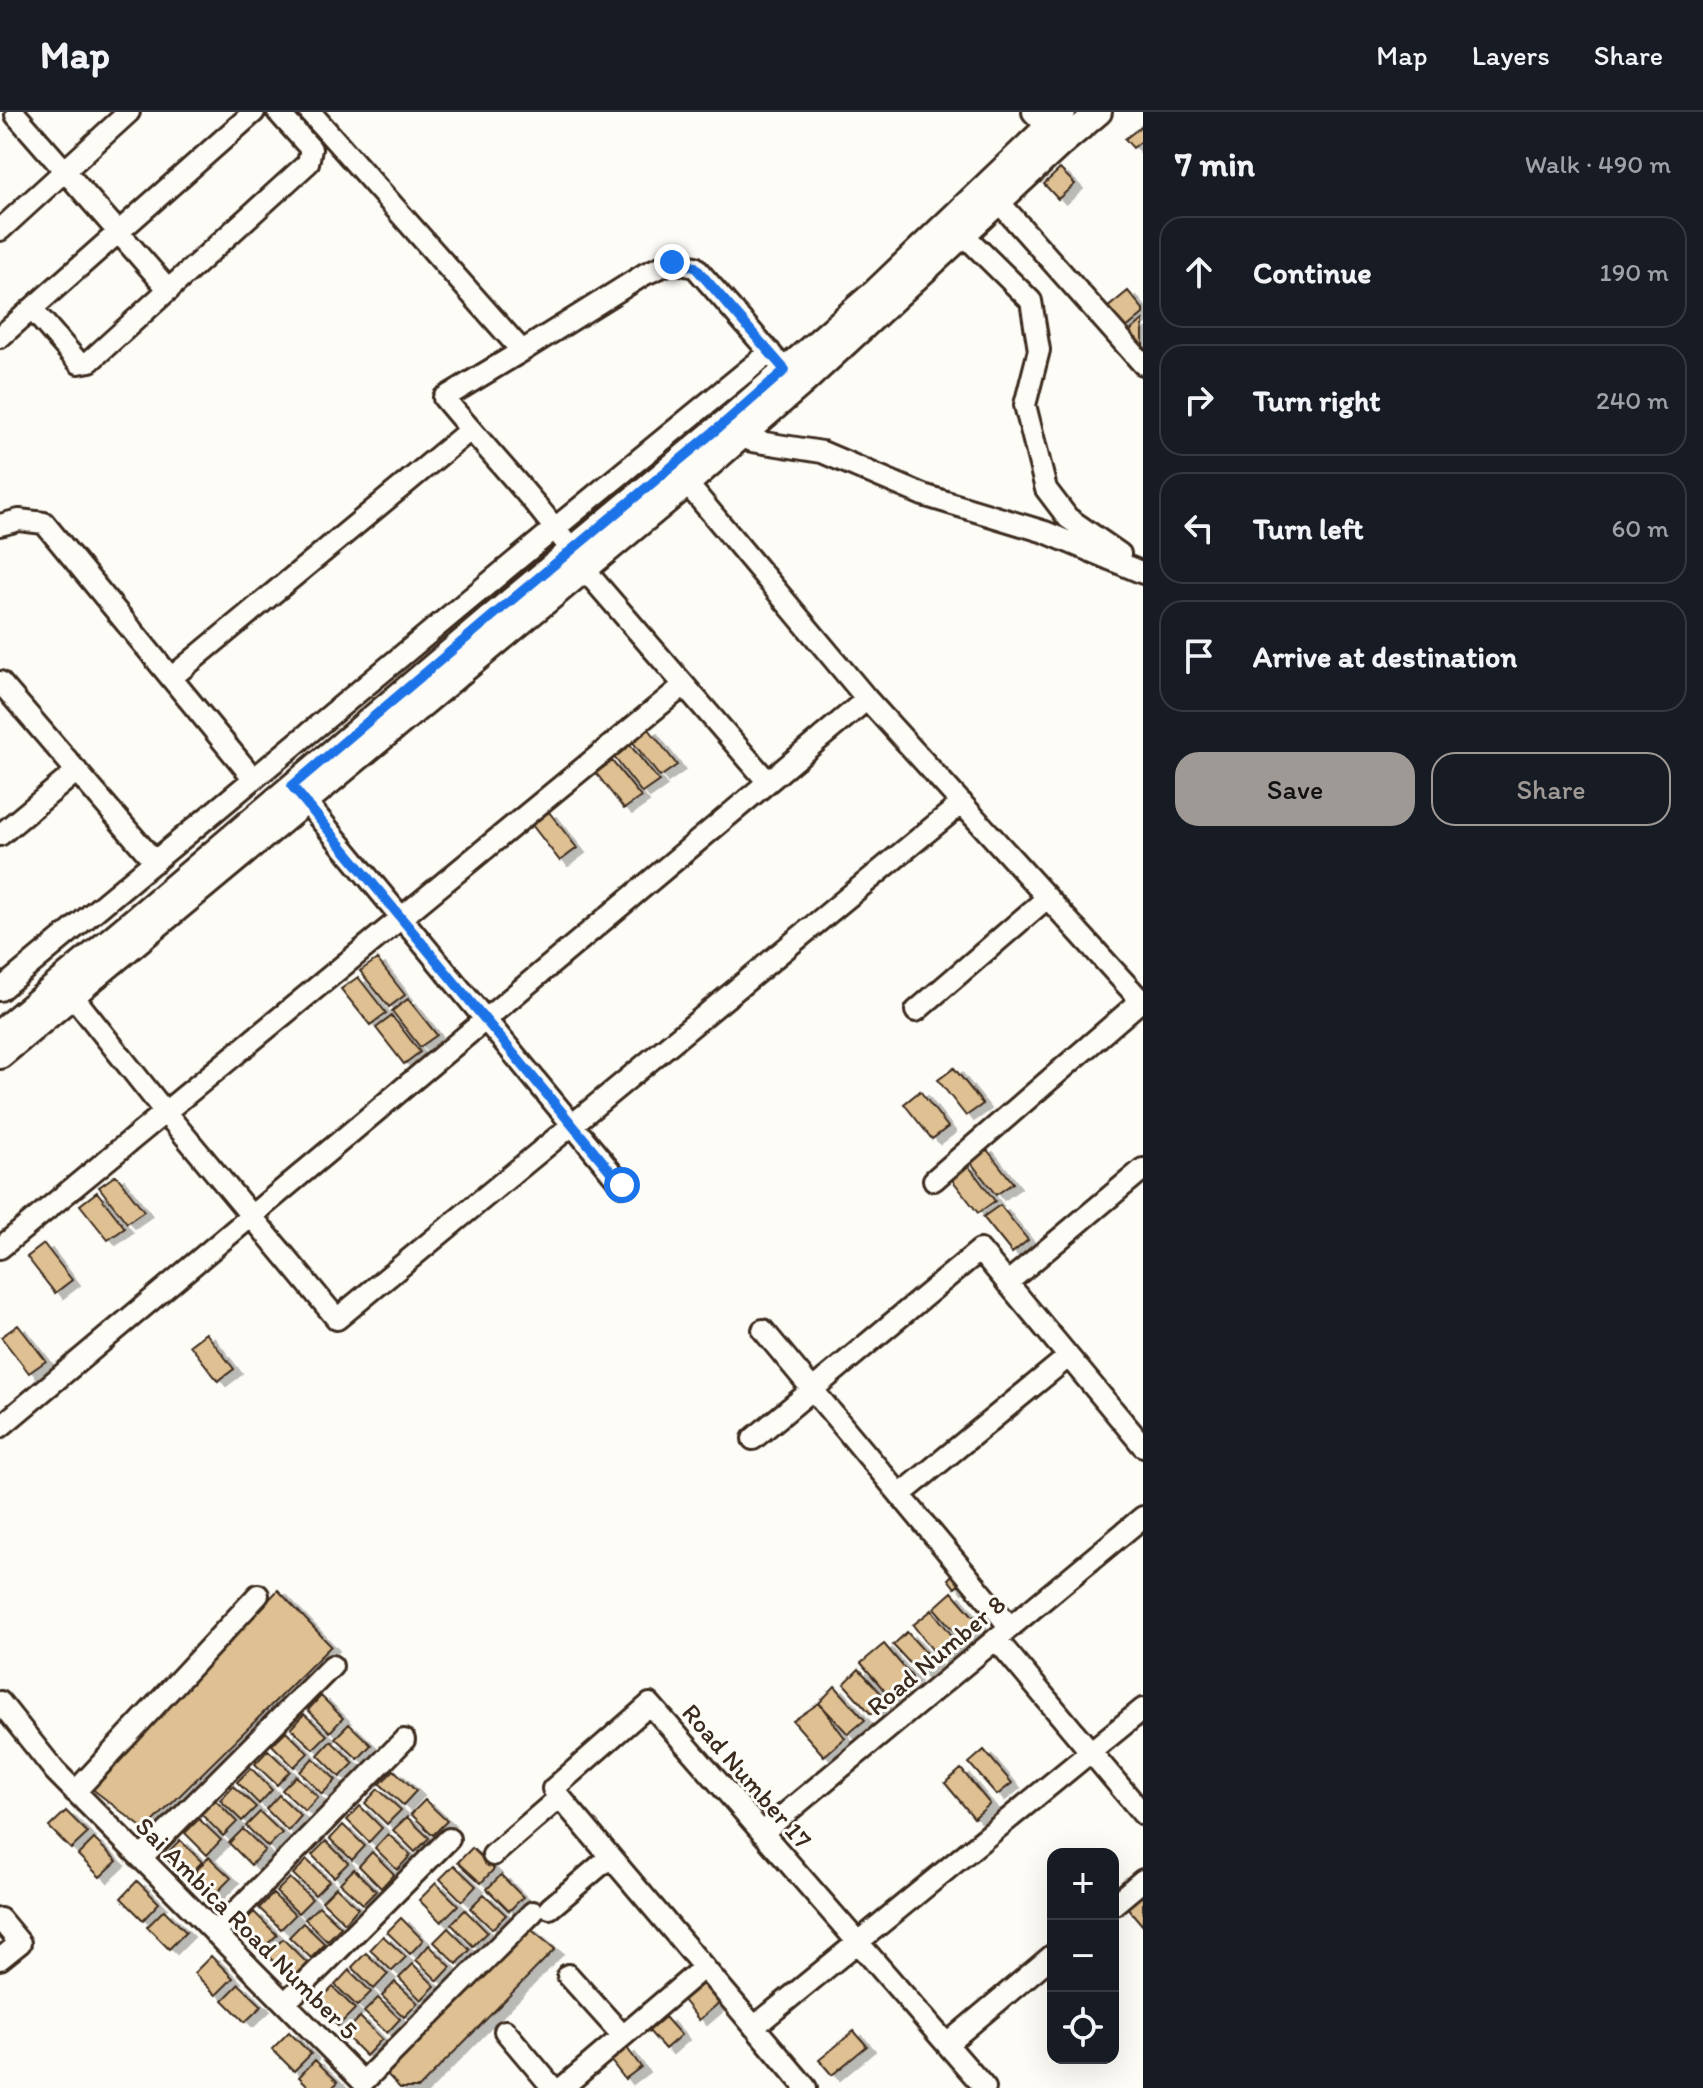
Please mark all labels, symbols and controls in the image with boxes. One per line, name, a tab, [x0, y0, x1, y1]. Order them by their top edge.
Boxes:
text: Map	[40, 32, 110, 78]
text: Map	[1376, 38, 1428, 72]
text: Layers	[1472, 38, 1550, 72]
text: Share	[1594, 38, 1663, 72]
text: 7 min	[1175, 144, 1255, 185]
text: Walk · 490 m	[1525, 148, 1671, 180]
route end	[654, 244, 690, 280]
icon: ahead	[1177, 250, 1221, 294]
text: Continue	[1253, 254, 1372, 291]
text: 190 m	[1600, 256, 1669, 288]
icon: right	[1177, 378, 1221, 422]
text: Turn right	[1253, 382, 1381, 419]
text: 240 m	[1596, 384, 1669, 416]
icon: left	[1177, 506, 1221, 550]
text: Turn left	[1253, 510, 1364, 547]
text: 60 m	[1612, 512, 1669, 544]
icon: arrive	[1177, 634, 1221, 678]
text: Arrive at destination	[1253, 638, 1517, 675]
button: Save	[1175, 752, 1415, 826]
button: Share	[1431, 752, 1671, 826]
route start	[604, 1167, 640, 1203]
street label: Road Number 8	[860, 1588, 1012, 1722]
street label: Road Number 17	[675, 1697, 819, 1855]
street label: Sai Ambica Road Number 5	[129, 1810, 365, 2046]
map controls	[1047, 1848, 1119, 2064]
button: +	[1047, 1848, 1119, 1920]
button: −	[1047, 1920, 1119, 1992]
button: locate	[1047, 1992, 1119, 2064]

